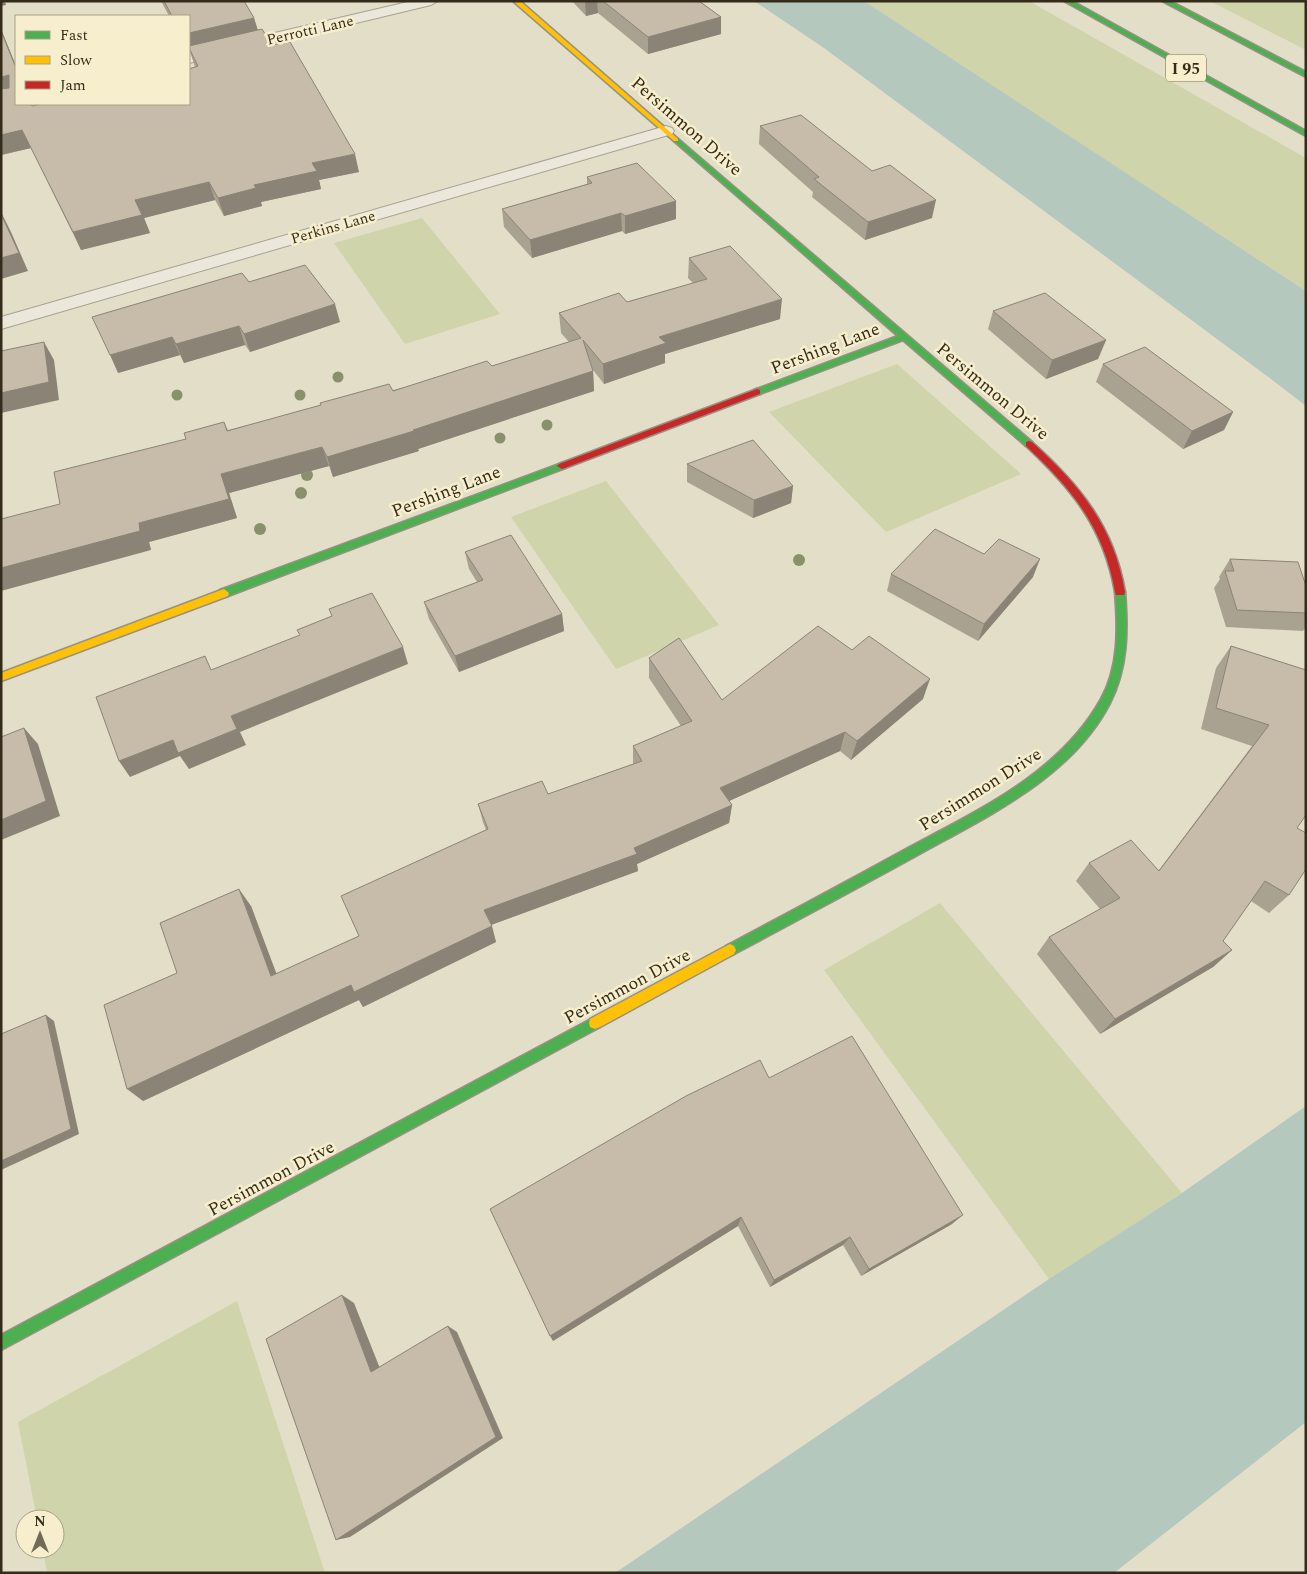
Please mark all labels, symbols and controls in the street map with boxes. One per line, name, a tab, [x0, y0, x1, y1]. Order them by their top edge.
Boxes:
street label: Perrotti Lane	[264, 9, 356, 52]
legend	[15, 15, 190, 105]
text: Fast	[60, 24, 88, 47]
text: Slow	[60, 49, 92, 72]
road number: I 95	[1166, 54, 1206, 82]
street label: Persimmon Drive	[625, 70, 748, 183]
text: Jam	[60, 74, 86, 97]
street label: Perkins Lane	[288, 204, 378, 251]
street label: Pershing Lane	[767, 315, 884, 382]
street label: Persimmon Drive	[930, 336, 1055, 447]
street label: Pershing Lane	[388, 458, 505, 525]
street label: Persimmon Drive	[914, 741, 1047, 838]
street label: Persimmon Drive	[559, 942, 695, 1031]
street label: Persimmon Drive	[203, 1134, 339, 1223]
north arrow	[15, 1509, 65, 1559]
text: N	[34, 1511, 46, 1532]

